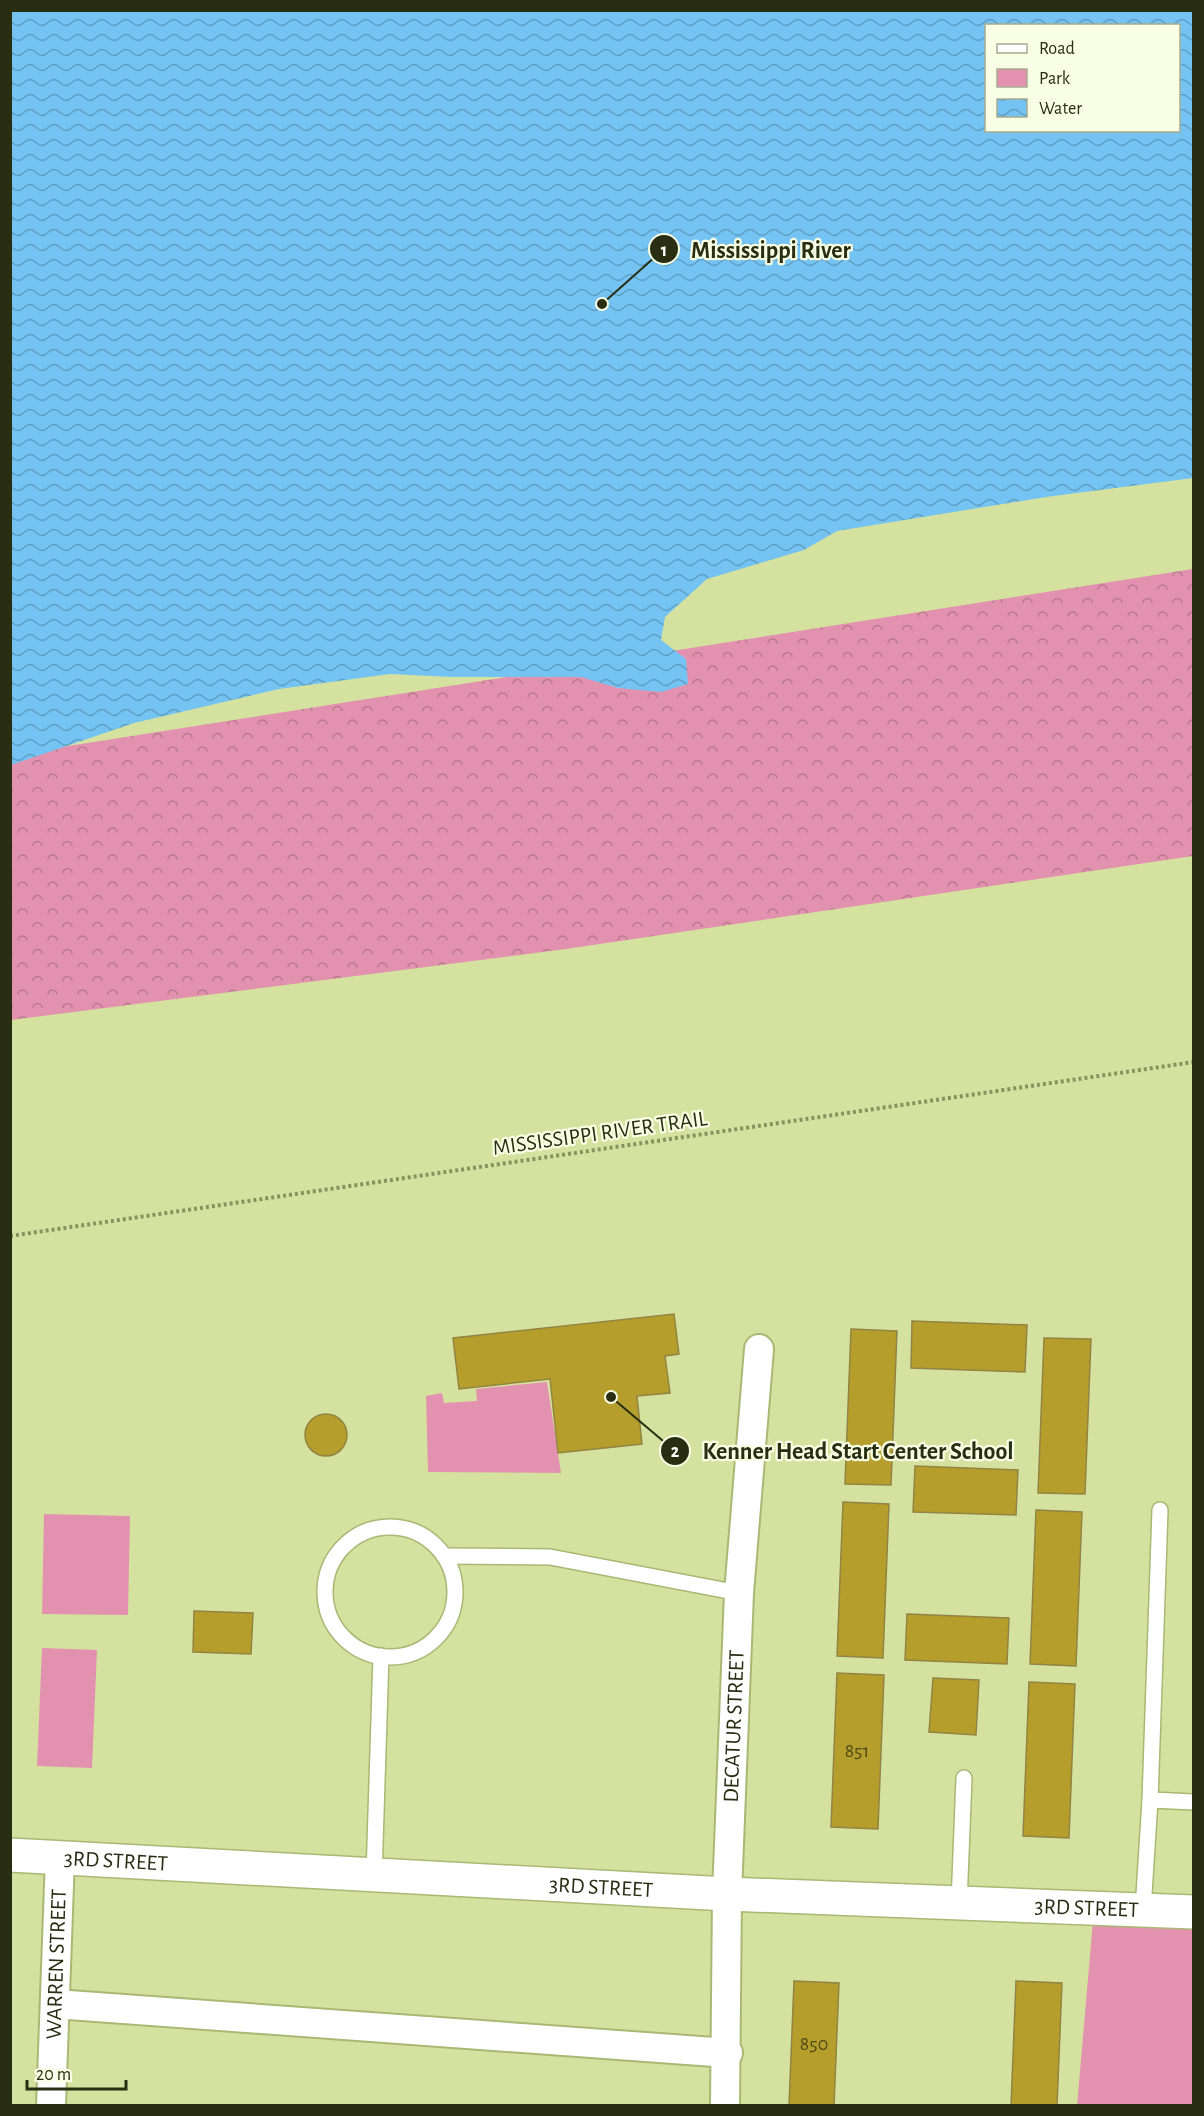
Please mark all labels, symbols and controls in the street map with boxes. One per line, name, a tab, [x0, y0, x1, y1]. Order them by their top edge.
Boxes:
legend	[985, 24, 1180, 132]
text: Road	[1039, 40, 1075, 58]
text: Park	[1039, 70, 1071, 88]
text: Water	[1039, 100, 1082, 118]
callout: Mississippi River	[649, 228, 863, 270]
text: Mississippi River	[691, 239, 852, 263]
text: 1	[661, 242, 667, 260]
street label: MISSISSIPPI RIVER TRAIL	[491, 1107, 709, 1159]
callout: Kenner Head Start Center School	[660, 1430, 1025, 1472]
text: Kenner Head Start Center School	[702, 1440, 1014, 1464]
text: 2	[671, 1443, 680, 1461]
street label: DECATUR STREET	[720, 1649, 748, 1803]
house number: 851	[845, 1741, 869, 1761]
street label: 3RD STREET	[63, 1847, 169, 1875]
street label: 3RD STREET	[549, 1873, 654, 1901]
street label: WARREN STREET	[42, 1888, 70, 2040]
street label: 3RD STREET	[1034, 1895, 1139, 1921]
house number: 850	[800, 2034, 828, 2054]
scale bar	[27, 2053, 126, 2091]
text: 20 m	[36, 2066, 71, 2084]

